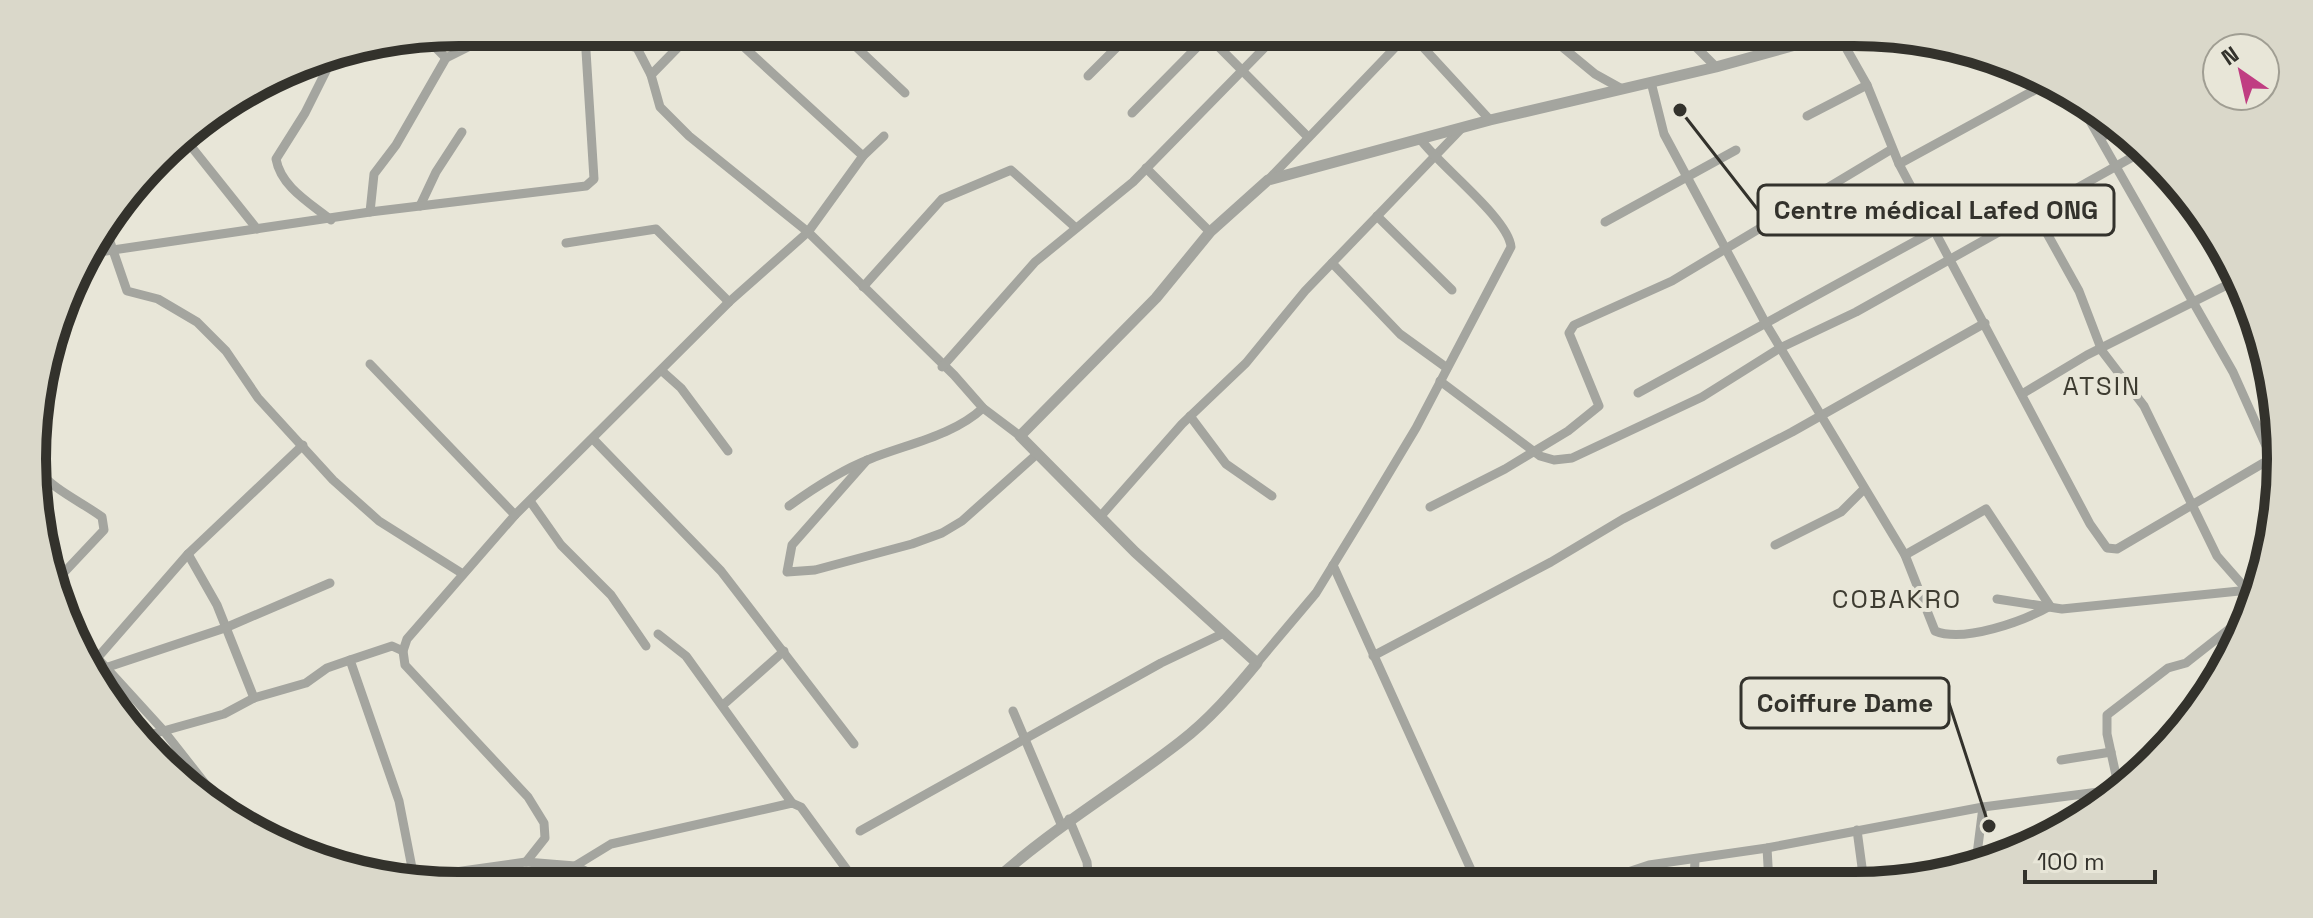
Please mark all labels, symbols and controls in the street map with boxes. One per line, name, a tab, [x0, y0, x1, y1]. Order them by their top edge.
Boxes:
north arrow	[2201, 32, 2281, 112]
text: N	[2216, 40, 2244, 71]
callout: Centre médical Lafed ONG	[1758, 185, 2114, 235]
text: Centre médical Lafed ONG	[1774, 193, 2098, 227]
district label: ATSIN	[2063, 369, 2141, 403]
district label: COBAKRO	[1832, 582, 1962, 616]
callout: Coiffure Dame	[1741, 678, 1949, 728]
text: Coiffure Dame	[1757, 686, 1933, 720]
scale bar	[2025, 834, 2155, 884]
text: 100 m	[2037, 846, 2105, 877]

